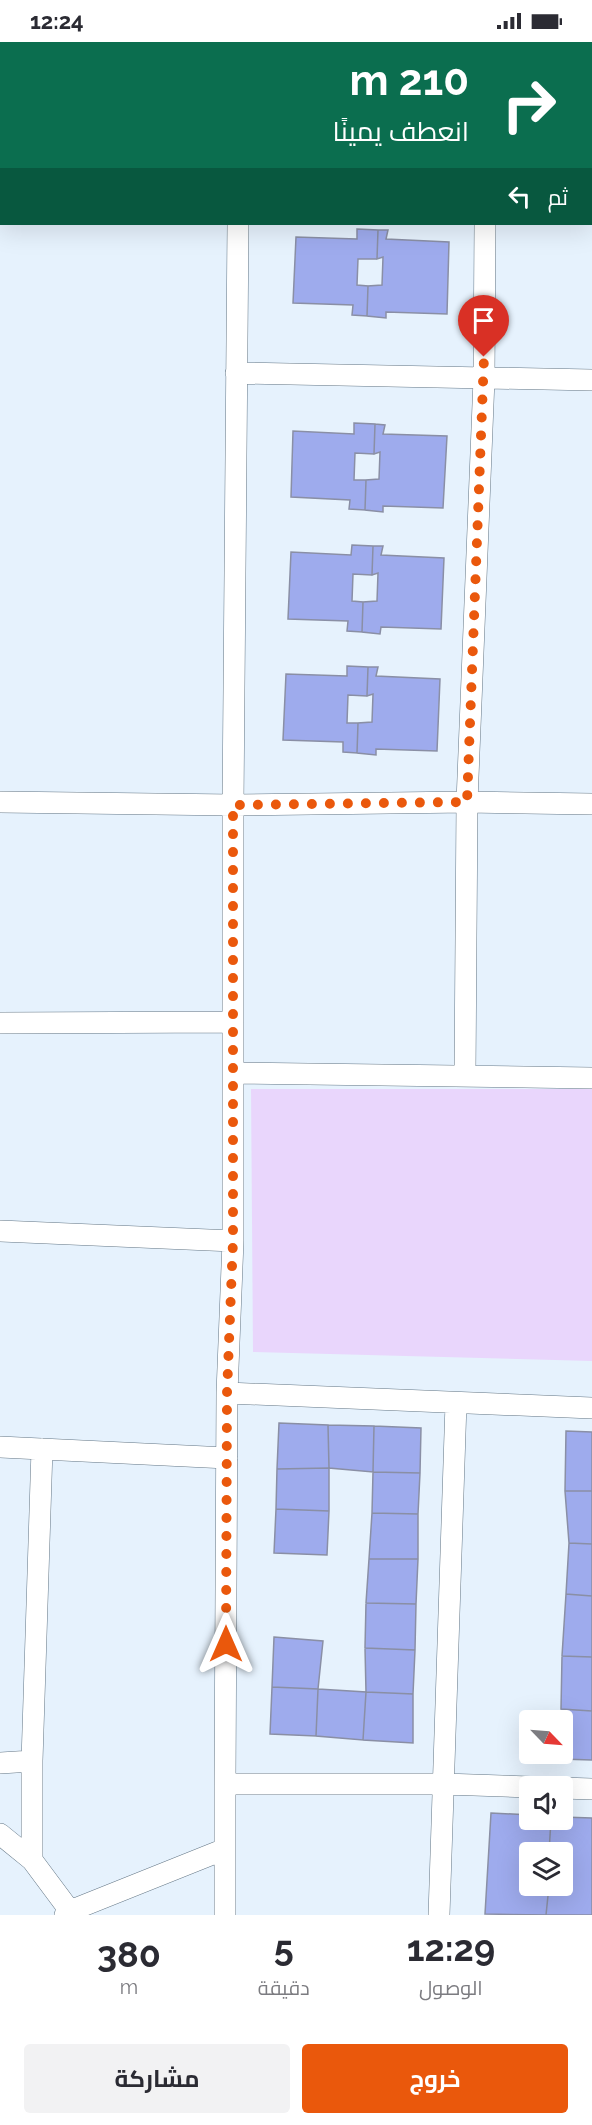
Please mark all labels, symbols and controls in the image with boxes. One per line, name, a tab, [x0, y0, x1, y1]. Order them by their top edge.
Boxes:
text: 12:24	[30, 8, 84, 34]
text: 210 m	[350, 56, 469, 105]
icon: right	[490, 66, 568, 144]
text: انعطف يمينًا	[332, 116, 469, 147]
icon: left	[503, 180, 536, 213]
text: ثم	[548, 184, 568, 210]
pin	[458, 295, 509, 357]
icon: arrive	[467, 304, 500, 337]
position arrow	[194, 1612, 258, 1676]
north arrow	[519, 1710, 573, 1764]
map controls	[519, 1710, 573, 1896]
button: sound	[519, 1776, 573, 1830]
button: layers	[519, 1842, 573, 1896]
text: 5	[274, 1927, 294, 1969]
text: 12:29	[407, 1927, 495, 1969]
text: 380	[97, 1933, 161, 1975]
text: m	[120, 1975, 138, 1999]
text: دقيقة	[258, 1976, 310, 2000]
text: الوصول	[419, 1976, 483, 2000]
button: مشاركة	[24, 2044, 290, 2113]
button: خروج	[302, 2044, 568, 2113]

